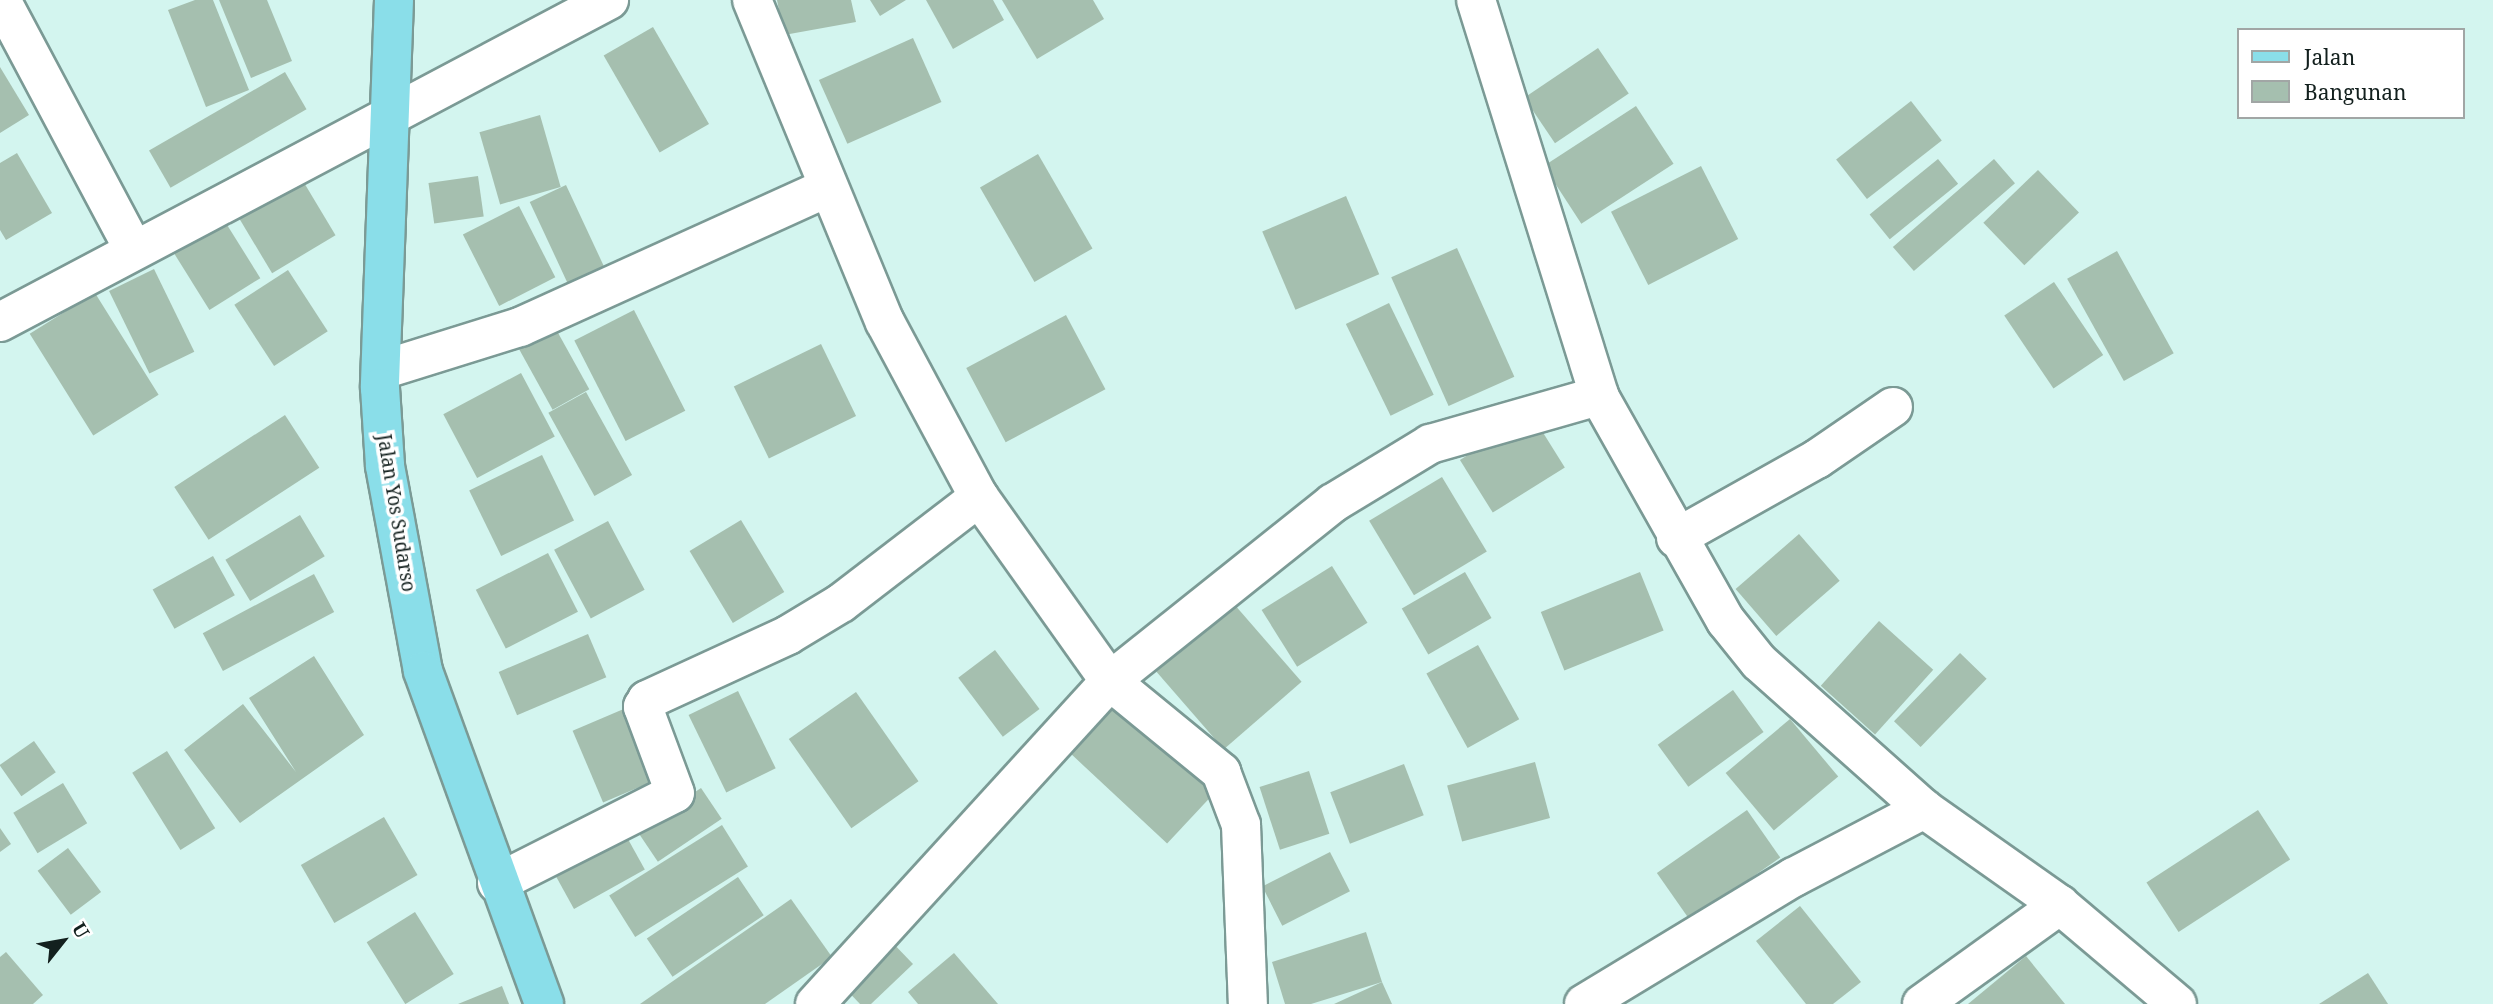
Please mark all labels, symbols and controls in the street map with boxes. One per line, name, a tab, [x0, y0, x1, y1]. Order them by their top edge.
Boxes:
legend	[2238, 28, 2465, 119]
text: Jalan	[2304, 43, 2355, 71]
text: Bangunan	[2304, 78, 2407, 106]
street label: Jalan Yos Sudarso	[372, 432, 420, 594]
north arrow	[28, 906, 98, 976]
text: U	[66, 917, 96, 943]

